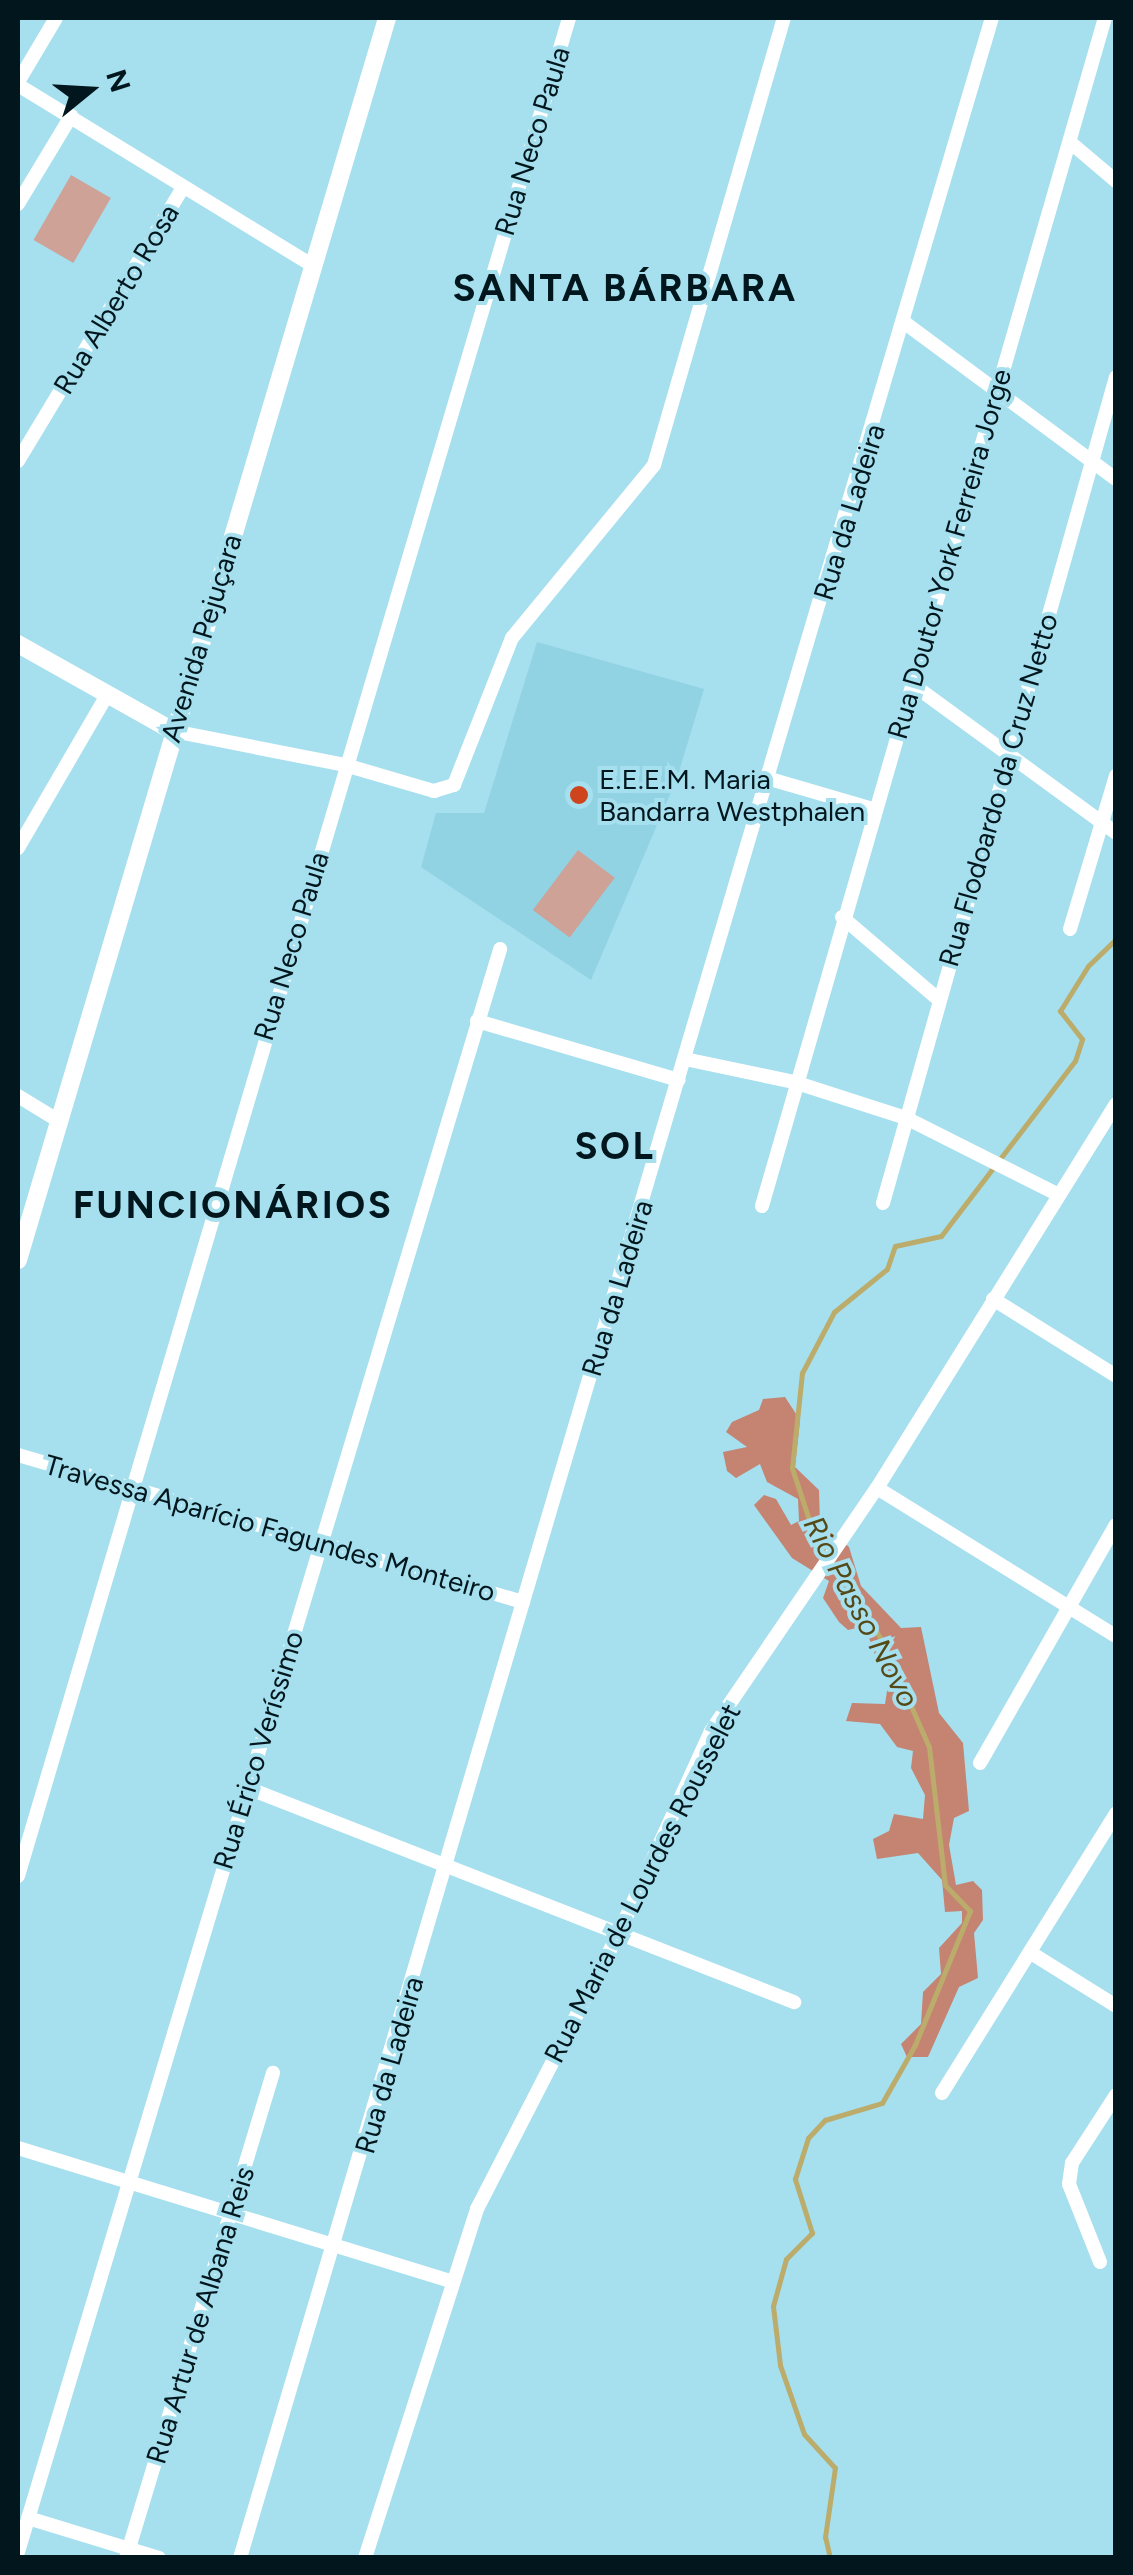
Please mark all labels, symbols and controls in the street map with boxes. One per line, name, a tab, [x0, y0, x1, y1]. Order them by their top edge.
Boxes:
north arrow	[40, 40, 140, 140]
street label: Rua Neco Paula	[487, 42, 577, 240]
text: N	[99, 65, 138, 96]
street label: Rua Alberto Rosa	[46, 198, 186, 400]
district label: SANTA BÁRBARA	[452, 266, 798, 312]
street label: Rua Doutor York Ferreira Jorge	[880, 365, 1018, 743]
street label: Rua da Ladeira	[806, 420, 892, 604]
street label: Avenida Pejuçara	[153, 530, 249, 746]
street label: Rua Flodoardo da Cruz Netto	[931, 610, 1065, 970]
place label: E.E.E.M. Maria Bandarra Westphalen	[599, 762, 865, 828]
marker: E.E.E.M. Maria Bandarra Westphalen	[568, 784, 590, 806]
street label: Rua Neco Paula	[246, 847, 336, 1045]
district label: SOL	[575, 1124, 655, 1170]
district label: FUNCIONÁRIOS	[73, 1183, 393, 1229]
street label: Rua da Ladeira	[574, 1196, 660, 1380]
street label: Travessa Aparício Fagundes Monteiro	[41, 1447, 499, 1609]
water label: Rio Passo Novo	[796, 1510, 926, 1714]
street label: Rua Érico Veríssimo	[206, 1627, 310, 1873]
street label: Rua Maria de Lourdes Rousselet	[537, 1698, 747, 2068]
street label: Rua da Ladeira	[348, 1973, 430, 2157]
street label: Rua Artur de Albana Reis	[139, 2162, 261, 2468]

